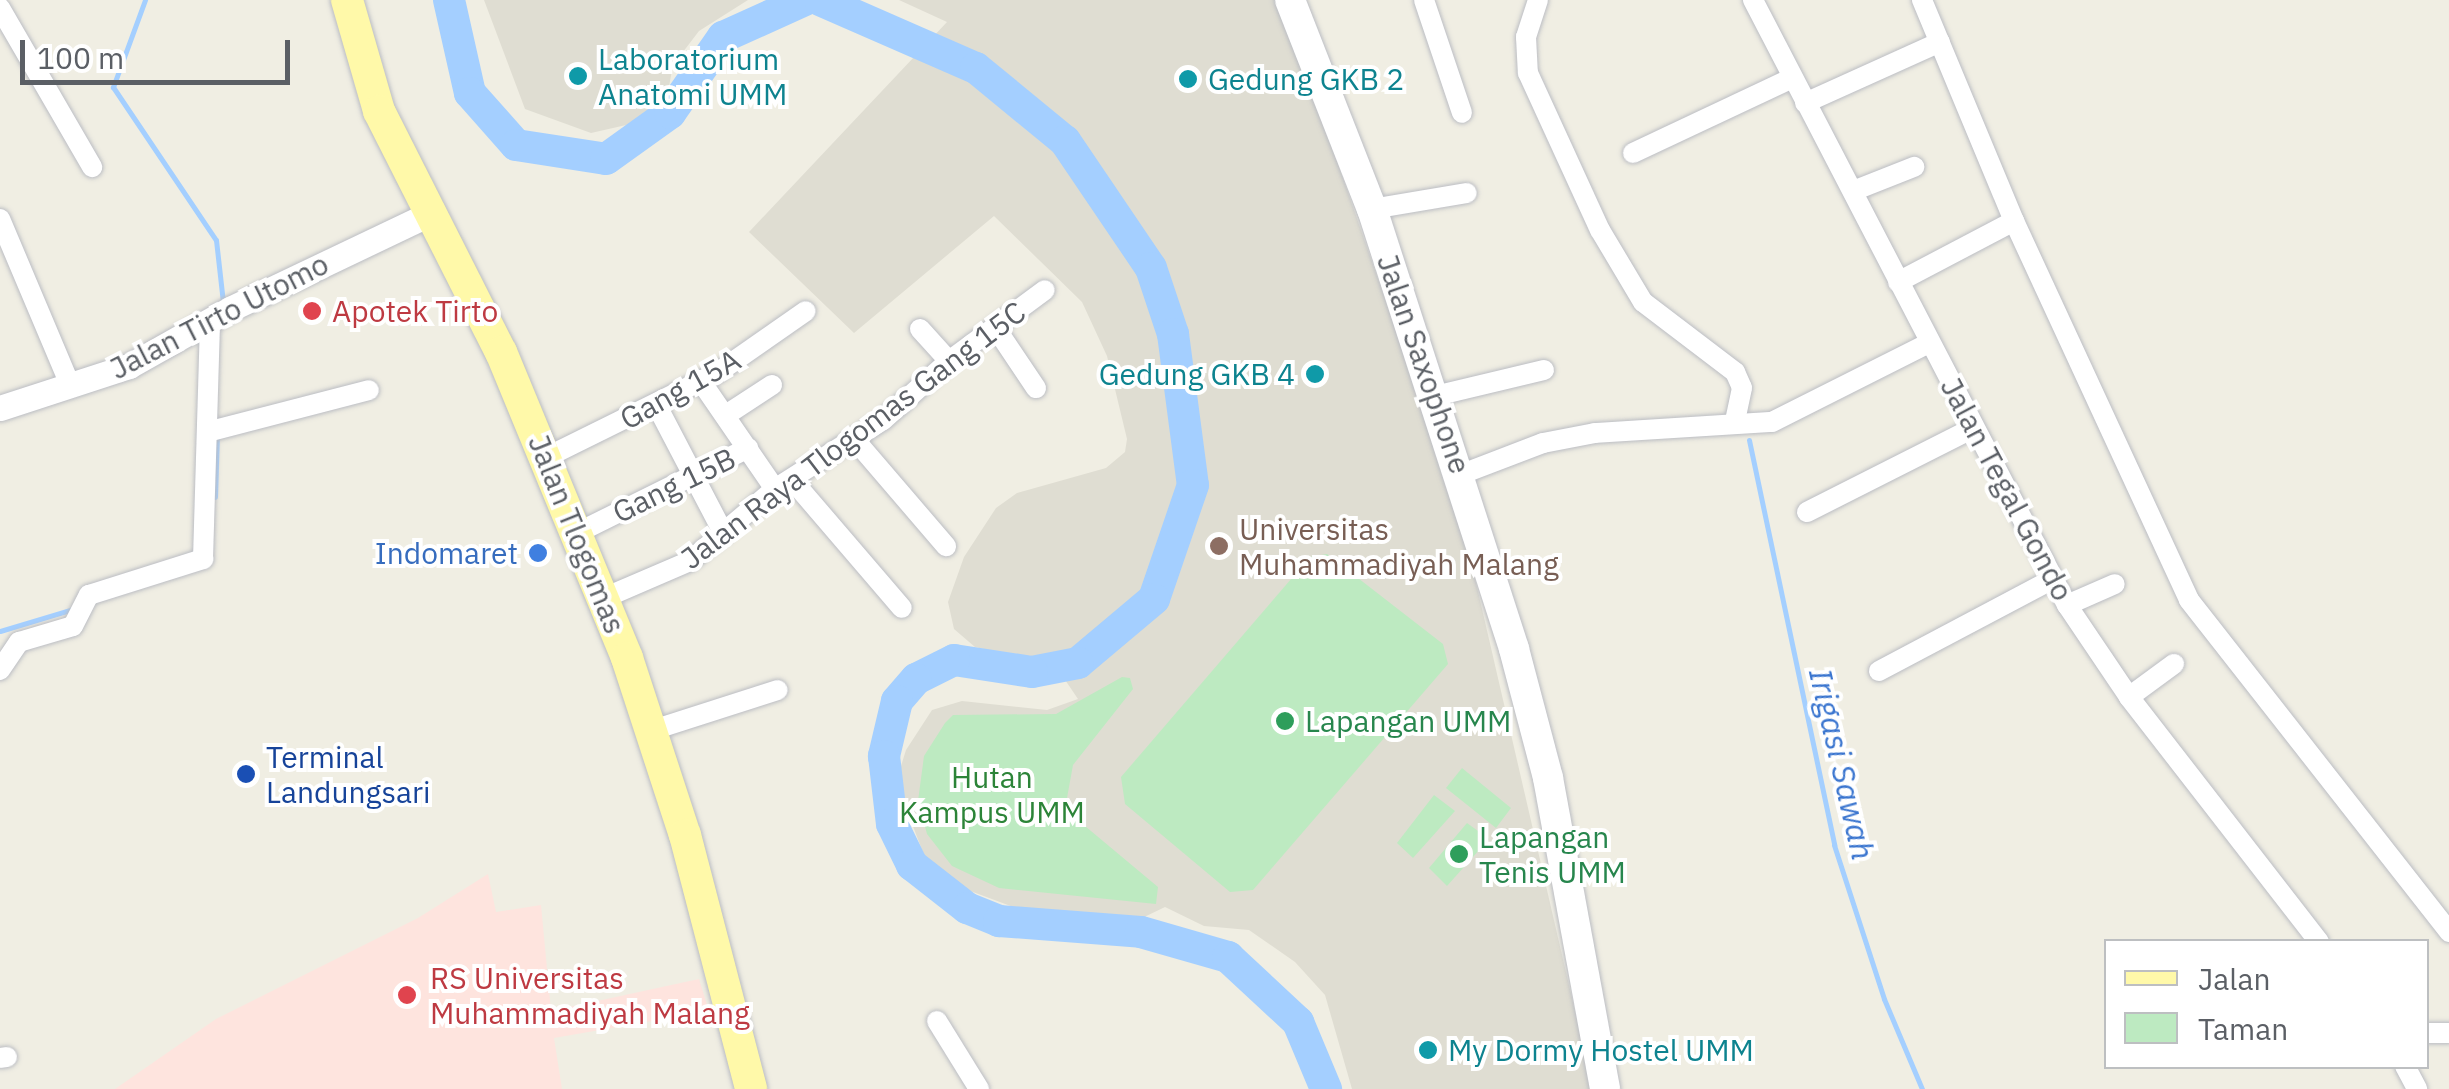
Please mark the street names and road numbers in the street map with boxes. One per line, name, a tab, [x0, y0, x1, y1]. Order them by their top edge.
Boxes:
street label: Jalan Tirto Utomo	[104, 245, 334, 387]
street label: Jalan Saxophone	[1370, 250, 1478, 478]
street label: Jalan Raya Tlogomas Gang 15C	[674, 294, 1032, 576]
street label: Gang 15A	[614, 341, 746, 437]
street label: Jalan Tegal Gondo	[1933, 371, 2081, 607]
street label: Jalan Tlogomas	[521, 429, 633, 639]
street label: Gang 15B	[607, 440, 741, 530]

